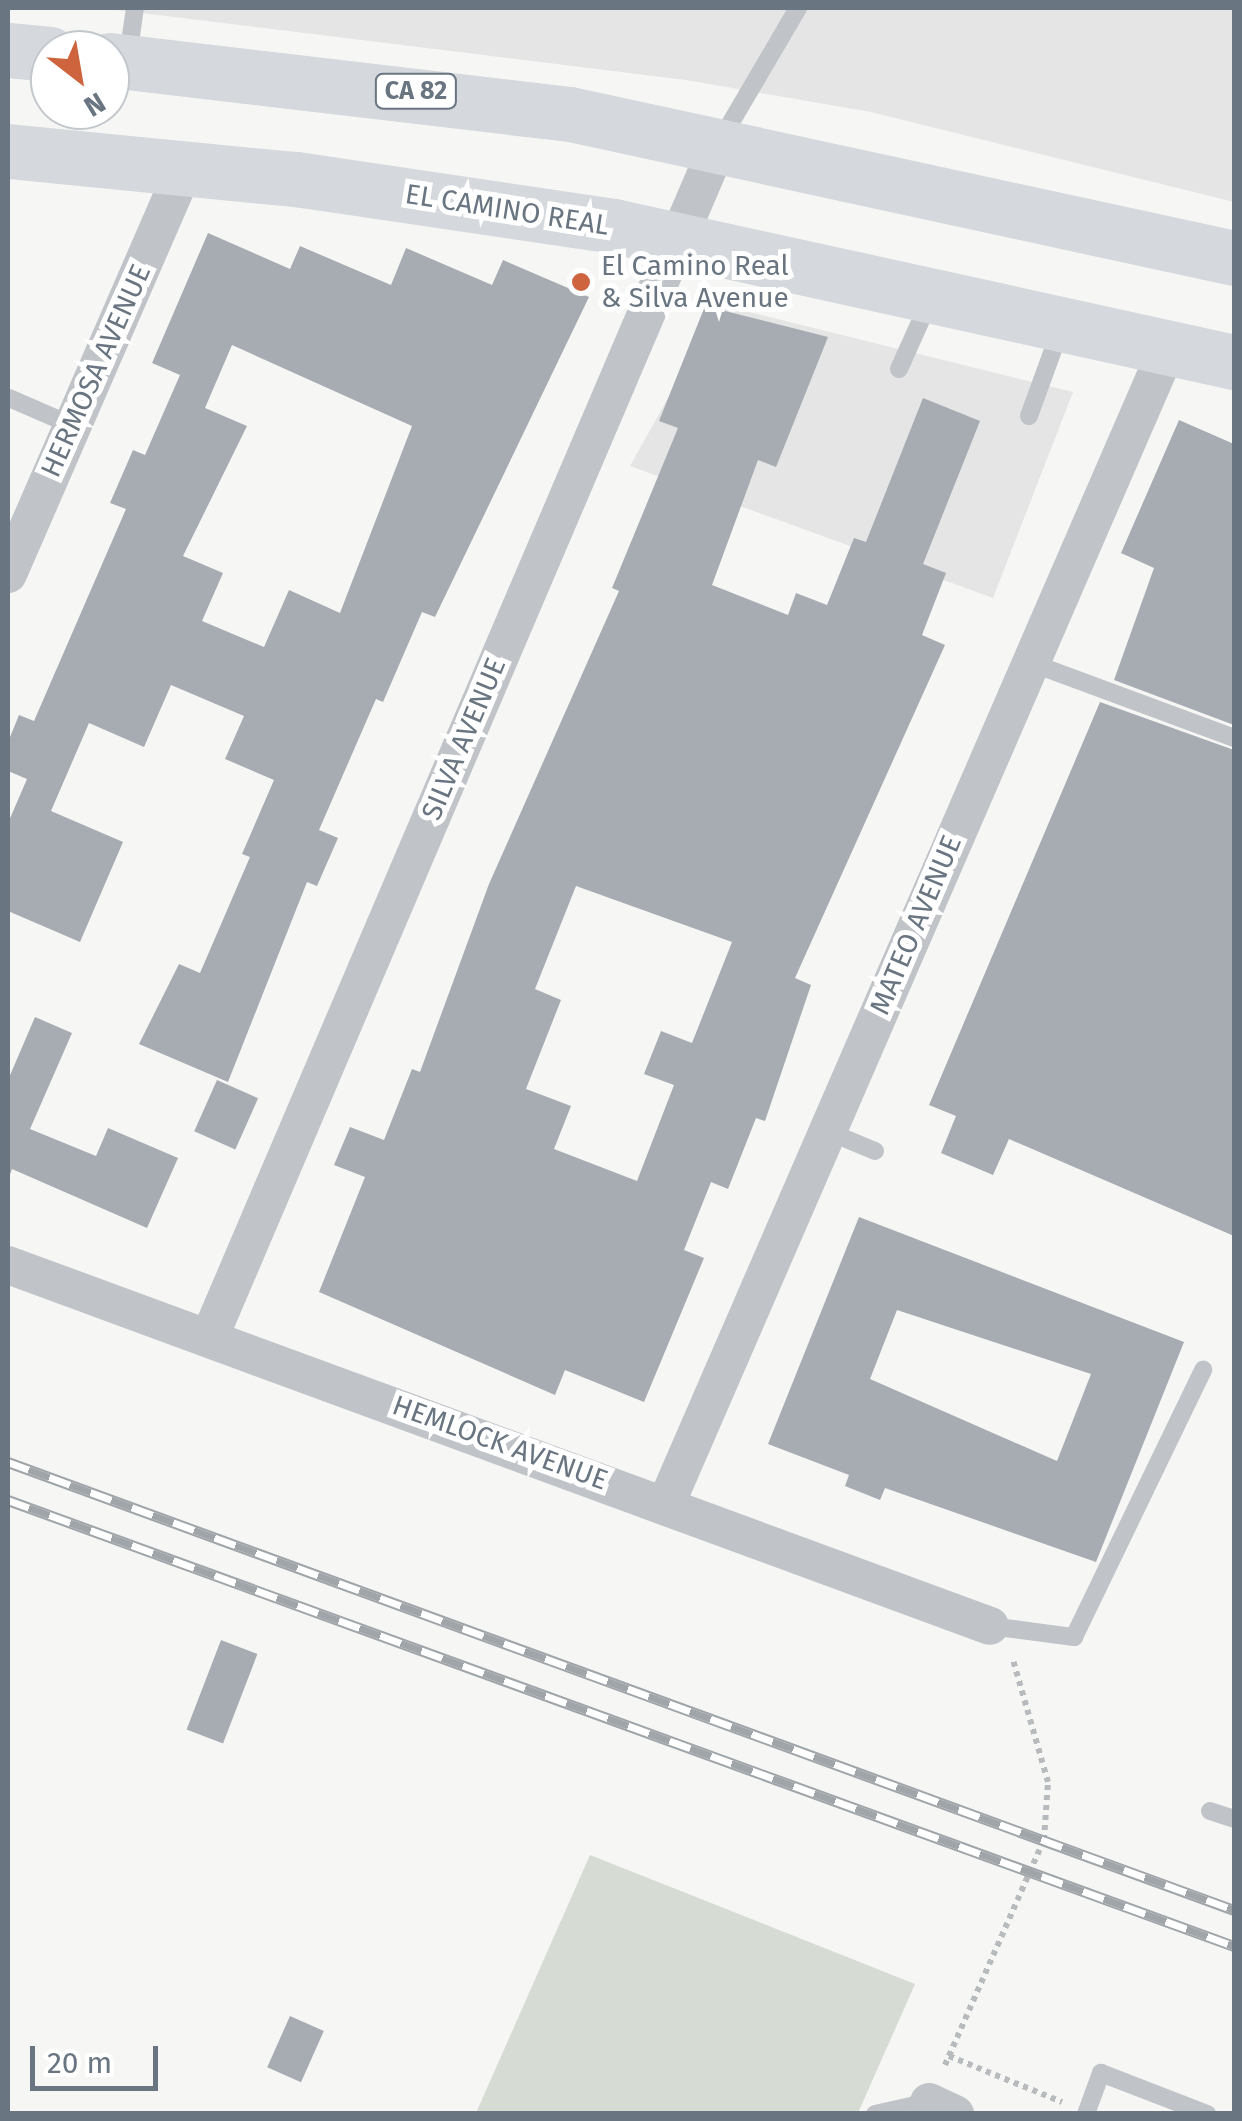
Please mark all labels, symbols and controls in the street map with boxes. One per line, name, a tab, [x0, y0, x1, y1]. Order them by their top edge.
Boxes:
north arrow	[30, 30, 130, 130]
road number: CA 82	[374, 71, 458, 111]
text: N	[78, 85, 111, 123]
street label: EL CAMINO REAL	[403, 177, 611, 243]
place label: El Camino Real & Silva Avenue	[601, 249, 789, 315]
street label: HERMOSA AVENUE	[34, 259, 158, 483]
marker: El Camino Real & Silva Avenue	[570, 271, 592, 293]
street label: SILVA AVENUE	[415, 653, 513, 825]
street label: MATEO AVENUE	[863, 830, 969, 1020]
street label: HEMLOCK AVENUE	[388, 1389, 612, 1497]
scale bar	[35, 2026, 162, 2088]
text: 20 m	[47, 2045, 112, 2081]

